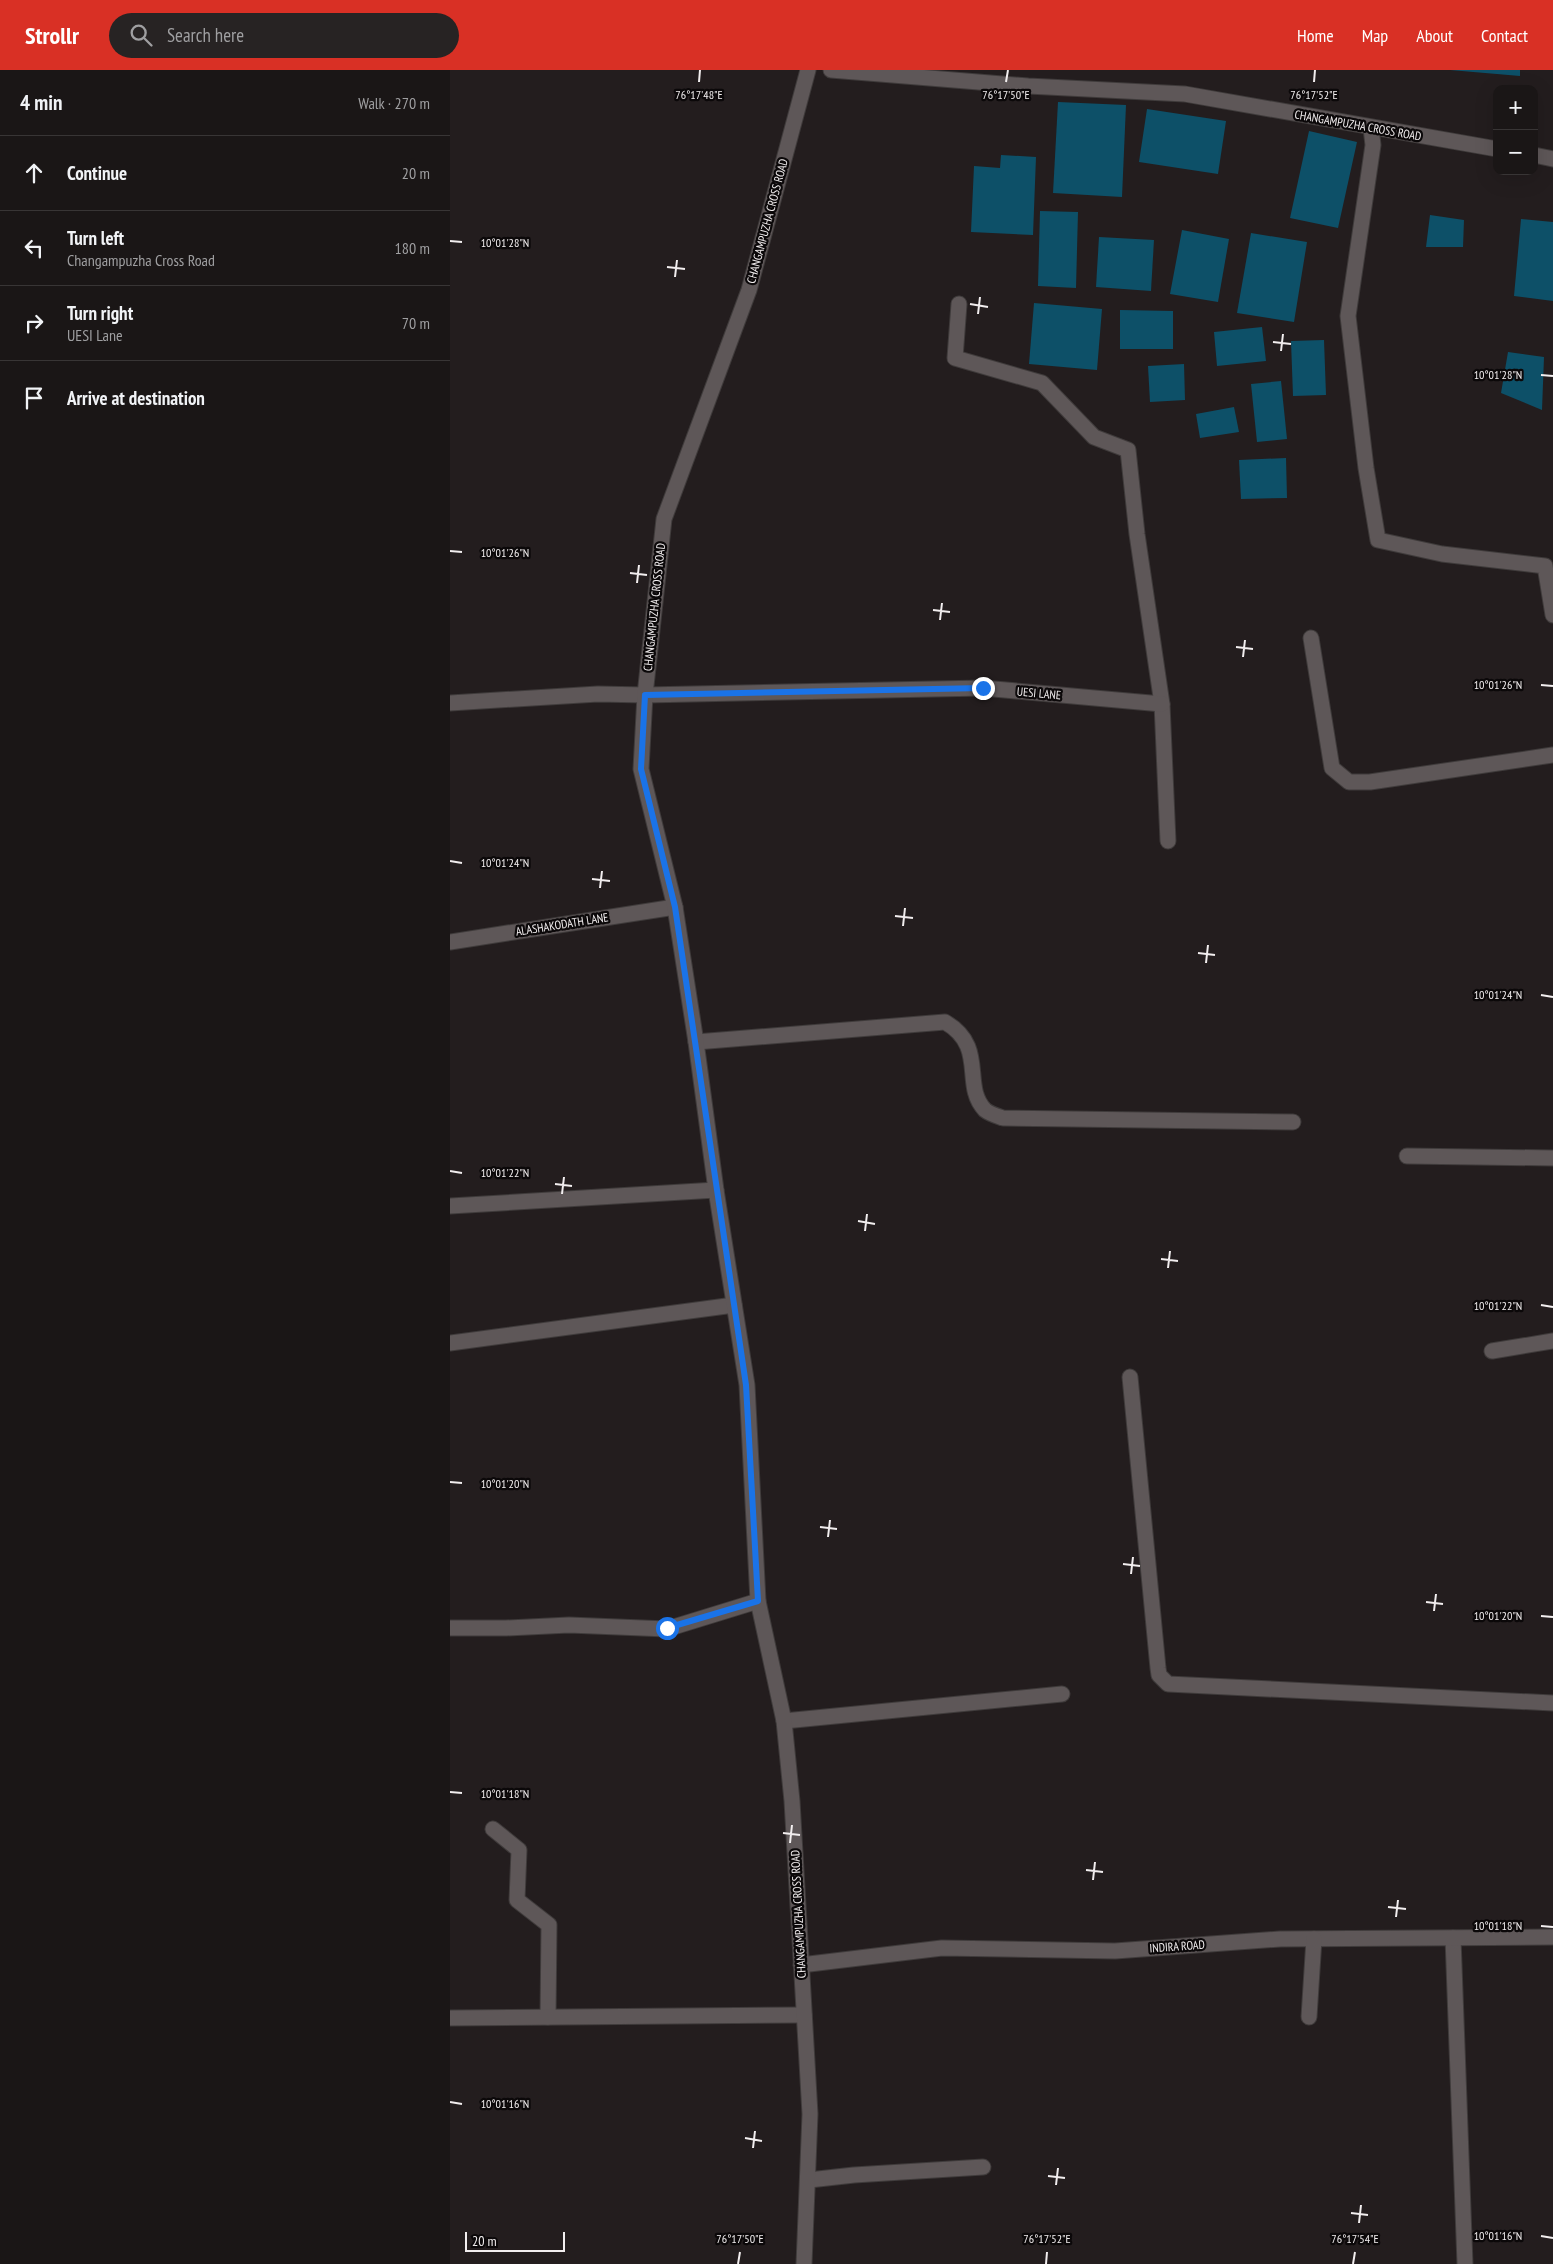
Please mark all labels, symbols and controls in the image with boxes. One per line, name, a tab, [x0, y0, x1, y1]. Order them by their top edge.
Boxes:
search box	[109, 13, 459, 58]
text: Strollr	[25, 20, 79, 51]
icon: search	[127, 21, 155, 49]
text: Search here	[167, 23, 244, 47]
text: Home	[1297, 24, 1334, 47]
text: Map	[1362, 24, 1388, 47]
text: About	[1416, 24, 1453, 47]
text: Contact	[1481, 24, 1528, 47]
map controls	[1493, 85, 1538, 175]
button: +	[1493, 85, 1538, 130]
text: 76°17'48"E	[675, 87, 723, 102]
text: 76°17'50"E	[982, 87, 1030, 102]
text: 76°17'52"E	[1290, 87, 1338, 102]
text: 4 min	[20, 89, 62, 116]
text: Walk · 270 m	[358, 93, 430, 113]
street label: CHANGAMPUZHA CROSS ROAD	[1293, 106, 1423, 144]
button: −	[1493, 130, 1538, 175]
street label: CHANGAMPUZHA CROSS ROAD	[743, 157, 791, 285]
icon: ahead	[20, 159, 48, 187]
text: Continue	[67, 161, 127, 185]
text: 20 m	[402, 163, 430, 183]
text: Turn left	[67, 226, 124, 250]
icon: left	[20, 234, 48, 262]
text: 10°01'28"N	[481, 235, 529, 250]
text: 180 m	[395, 238, 430, 258]
text: Changampuzha Cross Road	[67, 250, 215, 270]
text: Turn right	[67, 301, 133, 325]
icon: right	[20, 309, 48, 337]
text: 70 m	[402, 313, 430, 333]
text: UESI Lane	[67, 325, 123, 345]
text: 10°01'28"N	[1474, 367, 1522, 382]
icon: arrive	[20, 384, 48, 412]
text: Arrive at destination	[67, 386, 205, 410]
street label: CHANGAMPUZHA CROSS ROAD	[640, 542, 668, 672]
text: 10°01'26"N	[481, 545, 529, 560]
route end	[972, 677, 995, 700]
text: 10°01'26"N	[1474, 677, 1522, 692]
street label: UESI LANE	[1016, 684, 1062, 702]
text: 10°01'24"N	[481, 855, 529, 870]
street label: ALASHAKODATH LANE	[515, 909, 609, 939]
text: 10°01'24"N	[1474, 987, 1522, 1002]
text: 10°01'22"N	[481, 1165, 529, 1180]
text: 10°01'22"N	[1474, 1298, 1522, 1313]
text: 10°01'20"N	[481, 1476, 529, 1491]
text: 10°01'20"N	[1474, 1608, 1522, 1623]
route start	[656, 1617, 679, 1640]
text: 10°01'18"N	[481, 1786, 529, 1801]
street label: CHANGAMPUZHA CROSS ROAD	[787, 1849, 809, 1979]
text: 10°01'18"N	[1474, 1918, 1522, 1933]
street label: INDIRA ROAD	[1149, 1937, 1205, 1955]
text: 10°01'16"N	[481, 2096, 529, 2111]
text: 10°01'16"N	[1474, 2228, 1522, 2243]
scale bar	[465, 2229, 565, 2252]
text: 76°17'50"E	[716, 2231, 764, 2246]
text: 76°17'52"E	[1023, 2231, 1071, 2246]
text: 76°17'54"E	[1331, 2231, 1379, 2246]
text: 20 m	[472, 2232, 497, 2250]

